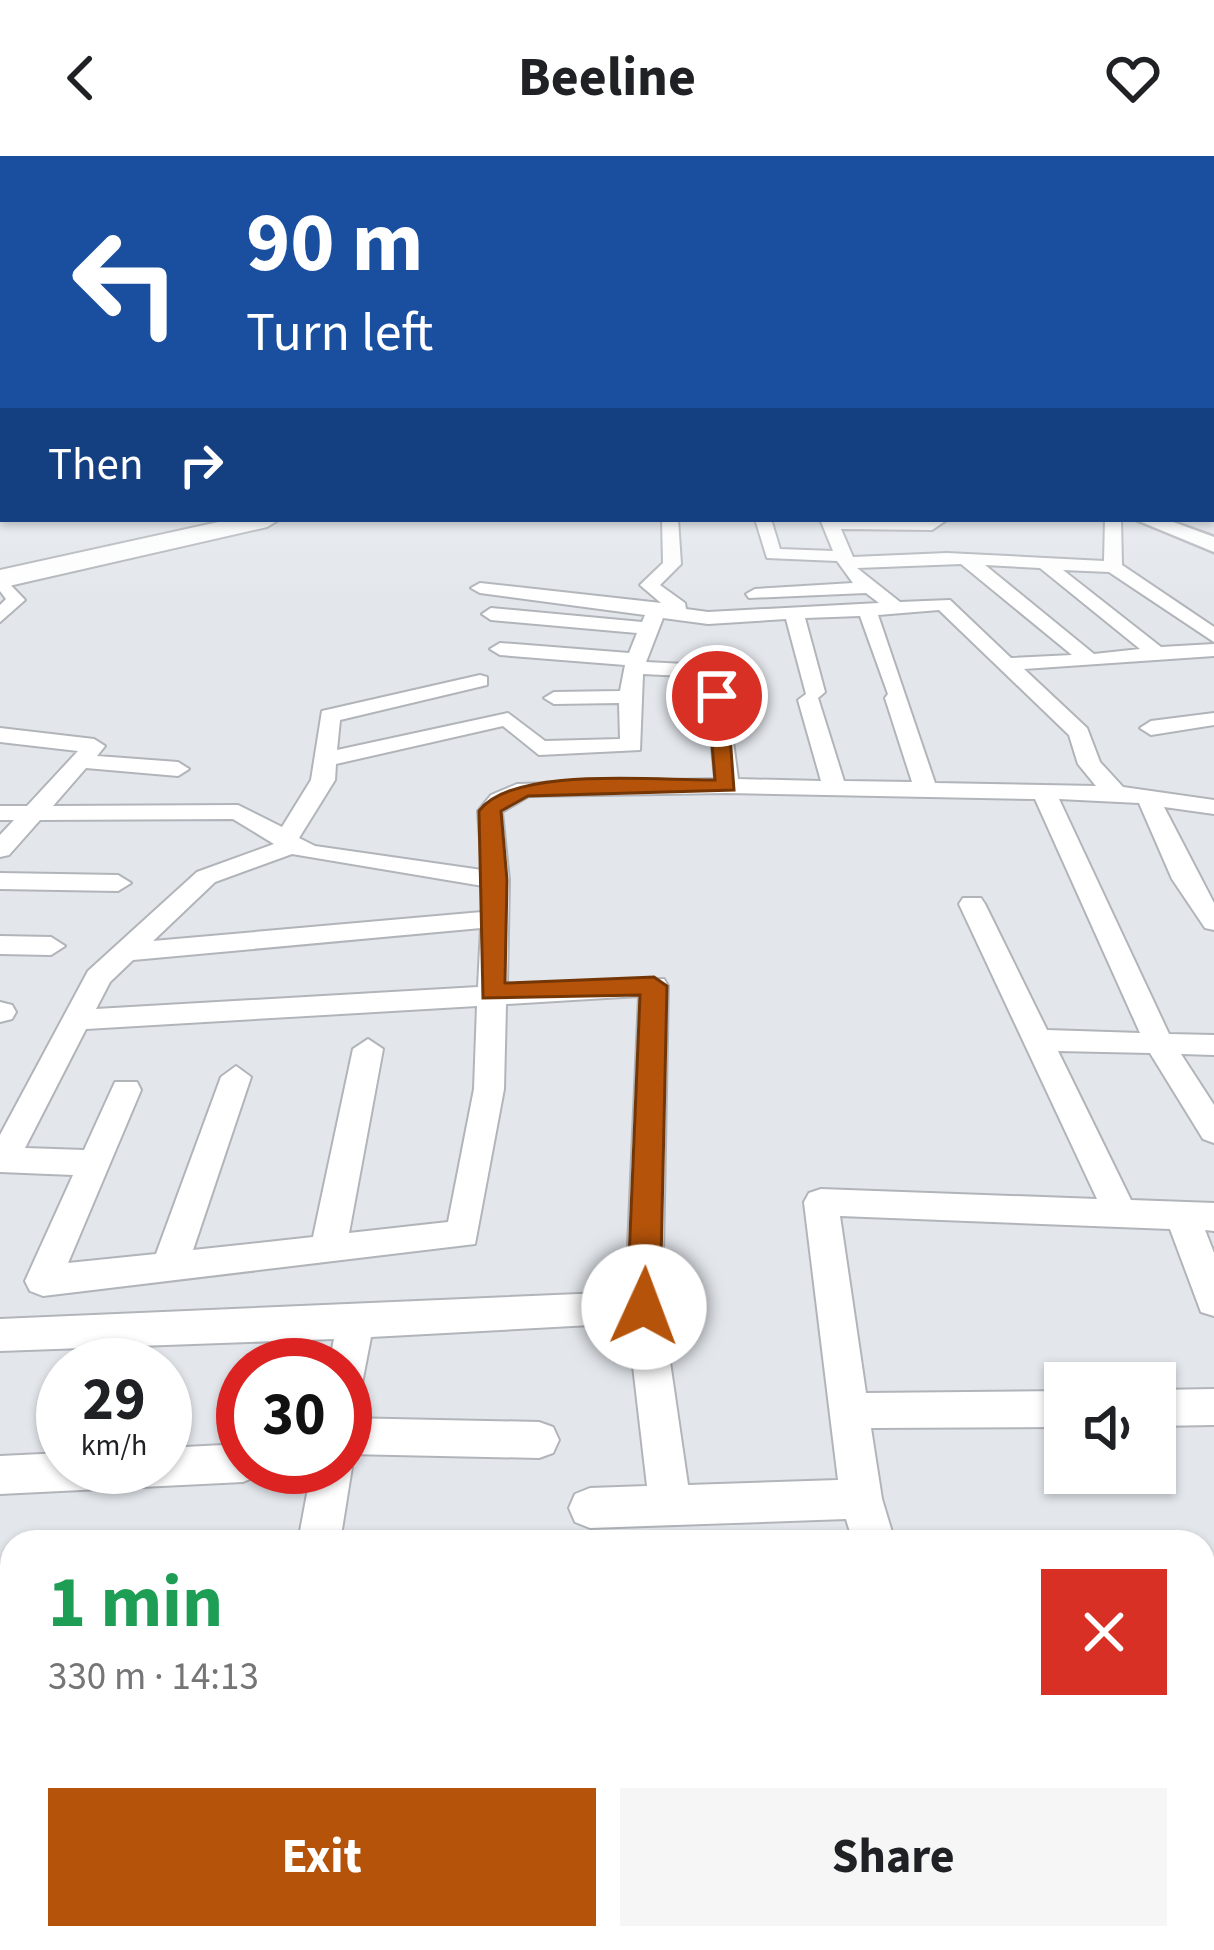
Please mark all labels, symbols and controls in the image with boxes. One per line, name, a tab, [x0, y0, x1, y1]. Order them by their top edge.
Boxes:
text: Beeline	[518, 40, 696, 117]
icon: back	[48, 45, 114, 111]
icon: heart	[1100, 45, 1166, 111]
text: 90 m	[246, 184, 424, 304]
icon: left	[48, 204, 204, 360]
text: Turn left	[246, 295, 433, 372]
icon: right	[168, 432, 234, 498]
text: Then	[48, 433, 144, 497]
pin	[666, 645, 768, 747]
icon: arrive	[684, 663, 750, 729]
position arrow	[581, 1244, 707, 1370]
speed limit sign: 30	[216, 1338, 372, 1494]
text: 29	[82, 1358, 146, 1443]
map controls	[1044, 1362, 1176, 1494]
button: sound	[1044, 1362, 1176, 1494]
text: km/h	[81, 1424, 147, 1467]
text: 1 min	[48, 1552, 223, 1655]
button: close	[1041, 1569, 1167, 1695]
text: 330 m · 14:13	[48, 1649, 259, 1705]
button: Exit	[48, 1788, 596, 1926]
button: Share	[620, 1788, 1167, 1926]

